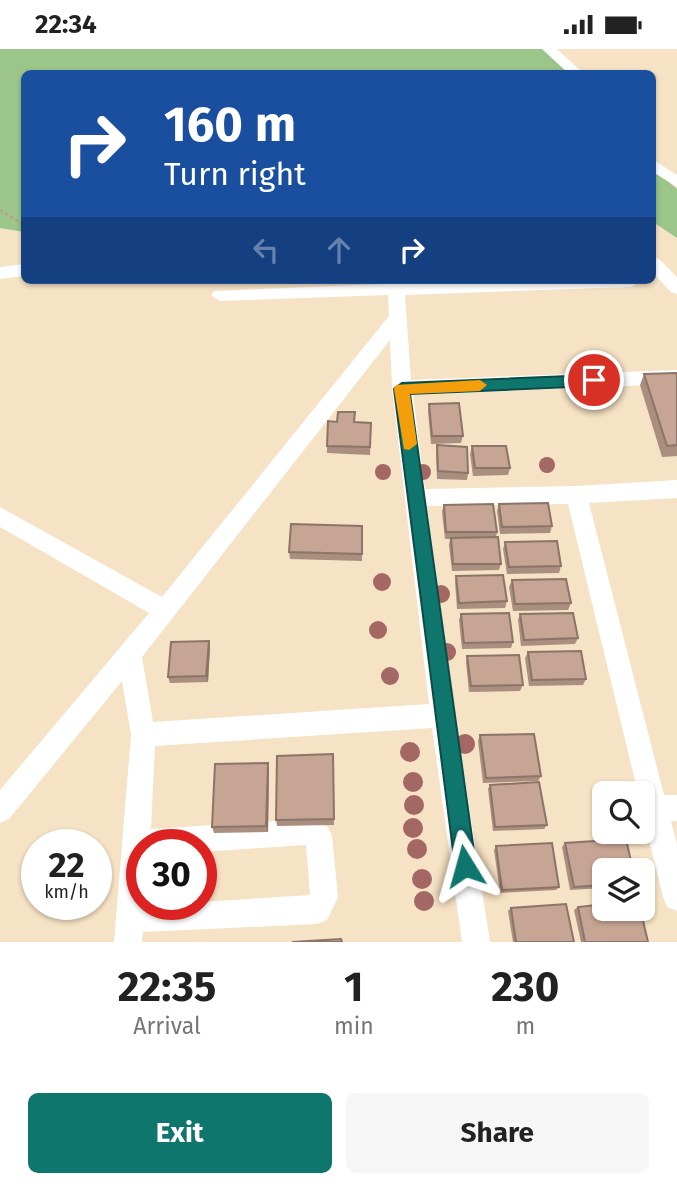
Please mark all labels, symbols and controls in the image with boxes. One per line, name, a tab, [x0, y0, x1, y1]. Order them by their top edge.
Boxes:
text: 22:34	[35, 9, 97, 40]
text: 160 m	[164, 95, 296, 154]
icon: right	[49, 98, 140, 189]
text: Turn right	[164, 155, 306, 193]
icon: left	[247, 231, 285, 269]
icon: ahead	[320, 231, 358, 269]
icon: right	[393, 231, 431, 269]
pin	[564, 350, 624, 410]
icon: arrive	[575, 361, 613, 399]
map controls	[592, 781, 655, 921]
button: search	[592, 781, 655, 844]
speed limit sign: 30	[126, 829, 217, 920]
position arrow	[428, 829, 502, 903]
text: 22	[48, 844, 85, 886]
button: layers	[592, 858, 655, 921]
text: km/h	[44, 881, 89, 903]
text: 22:35	[118, 962, 216, 1012]
text: 1	[344, 962, 364, 1012]
text: 230	[491, 962, 559, 1012]
text: Arrival	[133, 1012, 201, 1040]
text: min	[334, 1012, 374, 1040]
text: m	[515, 1012, 535, 1040]
button: Exit	[28, 1093, 332, 1173]
button: Share	[346, 1093, 649, 1173]

